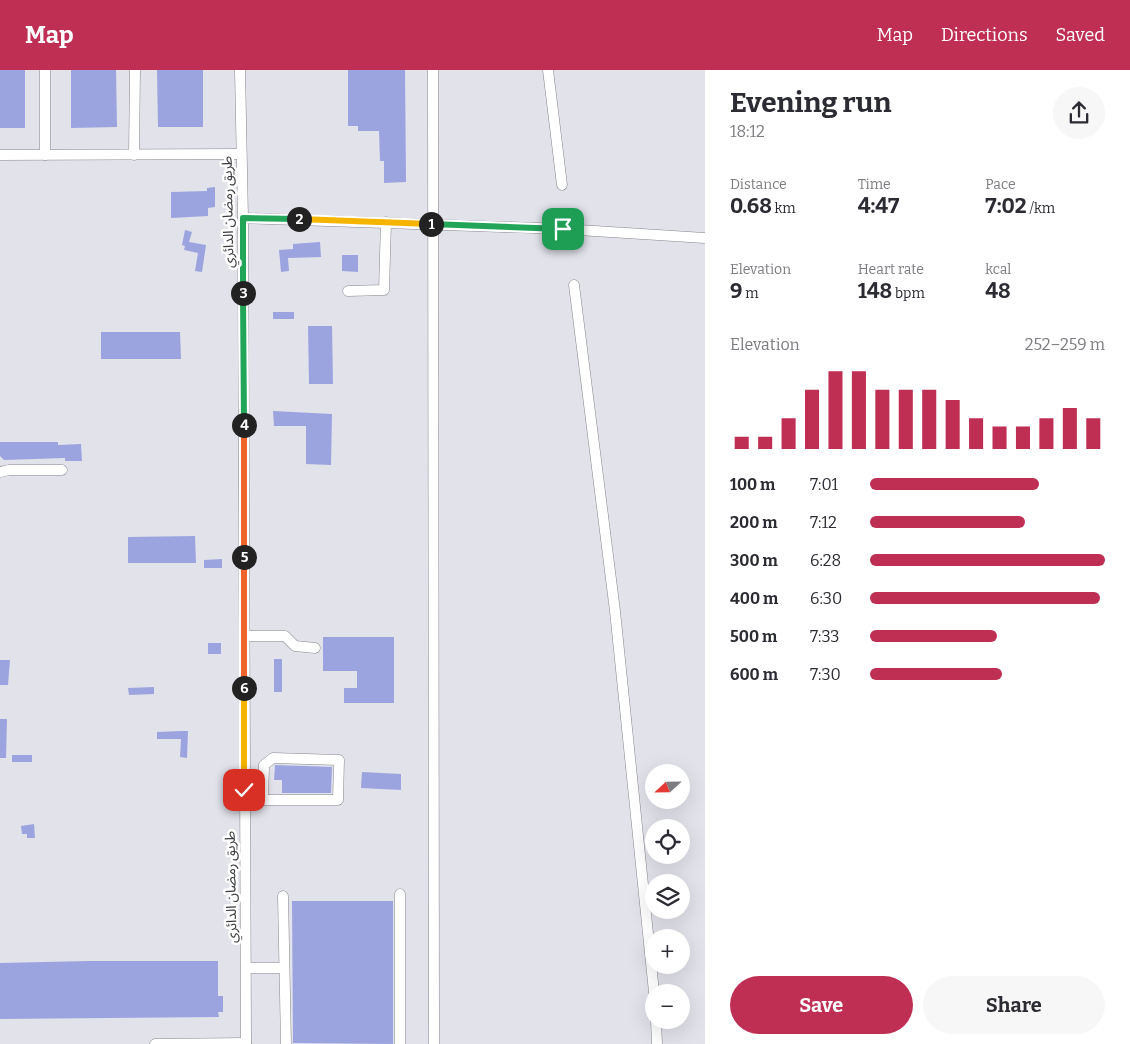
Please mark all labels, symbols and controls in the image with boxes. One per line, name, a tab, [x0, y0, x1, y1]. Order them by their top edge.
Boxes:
text: Map	[25, 21, 74, 49]
text: Map	[877, 24, 913, 46]
text: Directions	[941, 24, 1028, 46]
text: Saved	[1056, 24, 1105, 46]
text: Evening run	[730, 86, 891, 119]
button: share	[1053, 87, 1105, 139]
text: 18:12	[730, 122, 765, 141]
street label: طريق رمضان الدائري	[219, 156, 240, 268]
text: Distance	[730, 176, 787, 193]
text: Time	[858, 176, 891, 193]
text: Pace	[985, 176, 1016, 193]
text: 0.68	[730, 193, 772, 219]
text: 4:47	[858, 193, 899, 219]
text: 7:02	[985, 193, 1027, 219]
text: km	[772, 200, 796, 217]
text: /km	[1027, 200, 1055, 217]
pin: 2	[286, 206, 312, 232]
pin	[542, 208, 584, 250]
text: 2	[296, 211, 303, 228]
pin: 1	[418, 212, 444, 236]
icon: arrive	[549, 215, 577, 243]
text: 1	[428, 216, 435, 233]
text: Elevation	[730, 261, 791, 278]
text: Heart rate	[858, 261, 924, 278]
text: kcal	[985, 261, 1011, 278]
text: 9	[730, 278, 742, 304]
text: 148	[858, 278, 892, 304]
text: 48	[985, 278, 1011, 304]
pin: 3	[230, 280, 256, 306]
text: 3	[239, 285, 248, 302]
text: m	[742, 285, 759, 302]
text: bpm	[892, 285, 925, 302]
text: Elevation	[730, 335, 800, 354]
text: 252–259 m	[1025, 335, 1105, 354]
pin: 4	[232, 412, 256, 438]
text: 4	[240, 417, 249, 434]
text: 100 m	[730, 475, 775, 494]
text: 7:01	[810, 475, 838, 494]
text: 200 m	[730, 513, 777, 532]
text: 7:12	[810, 513, 837, 532]
pin: 5	[232, 544, 256, 570]
text: 5	[241, 549, 248, 566]
text: 300 m	[730, 551, 778, 570]
text: 6:28	[810, 551, 841, 570]
text: 400 m	[730, 589, 778, 608]
text: 6:30	[810, 589, 842, 608]
text: 500 m	[730, 627, 777, 646]
text: 7:33	[810, 627, 839, 646]
text: 600 m	[730, 665, 778, 684]
text: 7:30	[810, 665, 841, 684]
pin: 6	[232, 676, 256, 700]
text: 6	[240, 680, 249, 697]
north arrow	[645, 764, 690, 809]
map controls	[645, 764, 690, 1029]
pin	[223, 769, 265, 811]
icon: check	[230, 776, 258, 804]
button: locate	[645, 819, 690, 864]
street label: طريق رمضان الدائري	[222, 831, 243, 943]
button: layers	[645, 874, 690, 919]
button: +	[645, 929, 690, 974]
button: Save	[730, 976, 913, 1034]
button: Share	[923, 976, 1105, 1034]
button: −	[645, 984, 690, 1029]

